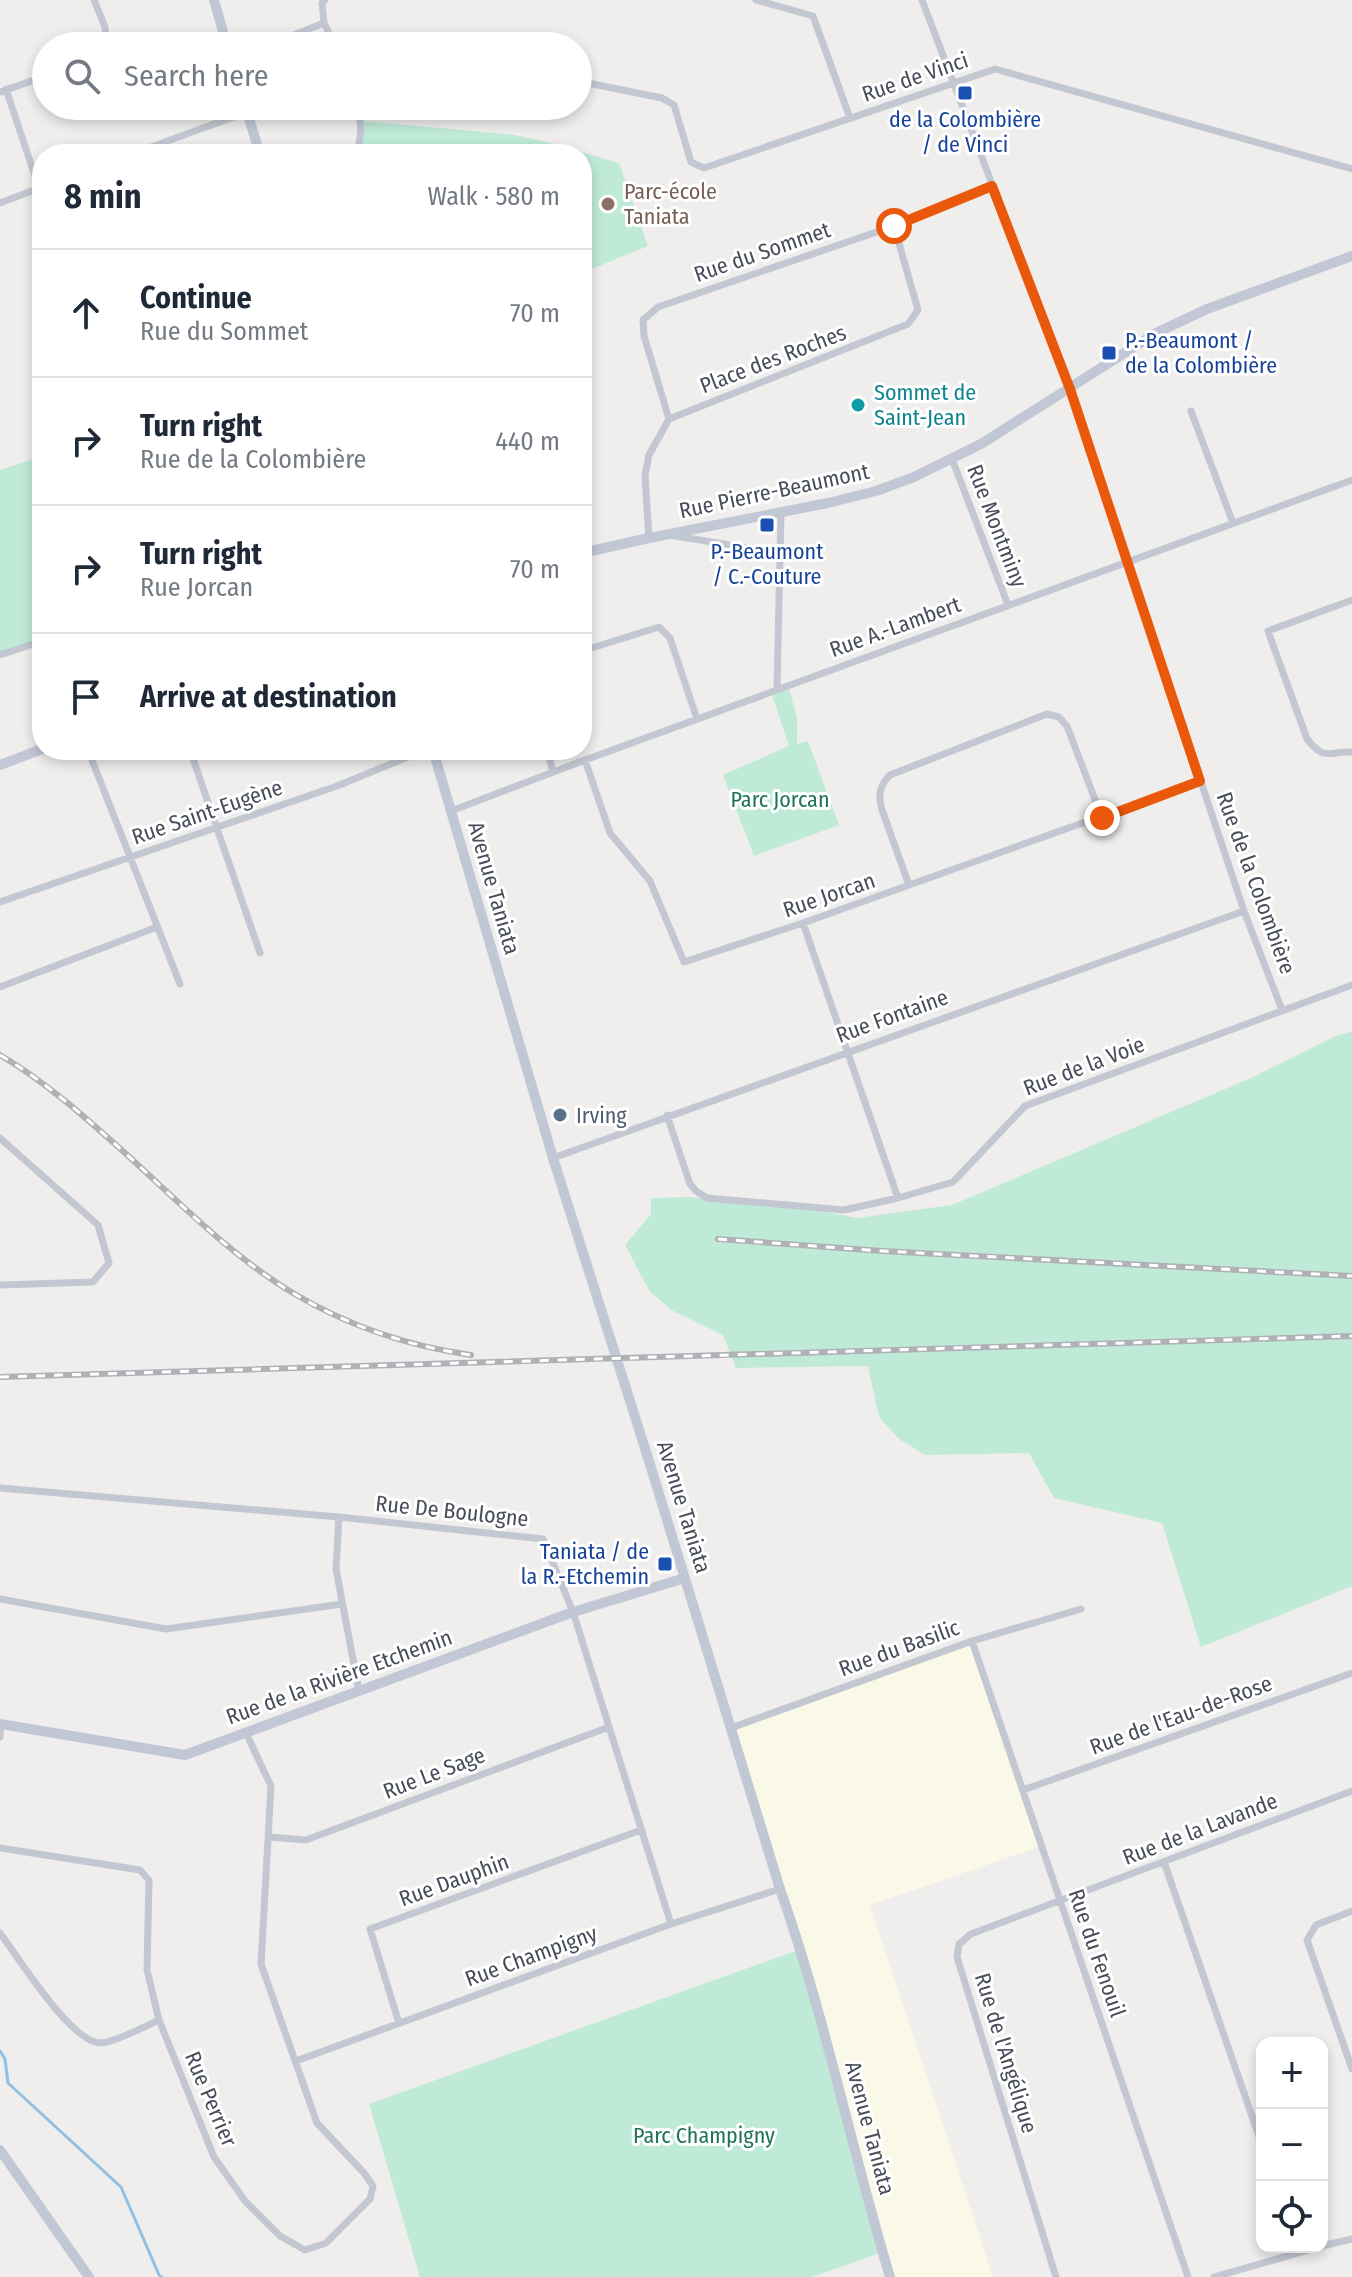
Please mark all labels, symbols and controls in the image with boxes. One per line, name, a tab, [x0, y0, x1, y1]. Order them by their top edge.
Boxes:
search box	[32, 32, 592, 120]
street label: Rue de Vinci	[858, 46, 972, 108]
icon: search	[60, 54, 104, 98]
text: Search here	[124, 58, 269, 94]
marker: de la Colombière / de Vinci	[956, 84, 974, 102]
place label: de la Colombière / de Vinci	[889, 106, 1041, 158]
text: 8 min	[64, 176, 142, 217]
place label: Parc-école Taniata	[624, 178, 717, 230]
text: Walk · 580 m	[428, 181, 560, 212]
marker: Parc-école Taniata	[599, 195, 617, 213]
route start	[876, 208, 912, 244]
street label: Rue du Sommet	[690, 216, 834, 288]
text: Continue	[140, 280, 252, 316]
icon: ahead	[64, 291, 108, 335]
text: 70 m	[510, 298, 560, 329]
text: Rue du Sommet	[140, 316, 308, 347]
street label: Place des Roches	[696, 319, 850, 399]
place label: P.-Beaumont / de la Colombière	[1125, 327, 1277, 379]
marker: P.-Beaumont / de la Colombière	[1100, 344, 1118, 362]
place label: Sommet de Saint-Jean	[874, 379, 976, 431]
marker: Sommet de Saint-Jean	[849, 396, 867, 414]
text: Turn right	[140, 408, 262, 444]
icon: right	[64, 419, 108, 463]
text: 440 m	[495, 426, 560, 457]
text: Rue de la Colombière	[140, 444, 366, 475]
street label: Rue Pierre-Beaumont	[677, 458, 872, 524]
street label: Rue Montminy	[961, 461, 1033, 591]
marker: P.-Beaumont / C.-Couture	[758, 516, 776, 534]
text: Turn right	[140, 536, 262, 572]
place label: P.-Beaumont / C.-Couture	[711, 538, 824, 590]
icon: right	[64, 547, 108, 591]
text: 70 m	[510, 554, 560, 585]
text: Rue Jorcan	[140, 572, 253, 603]
street label: Rue A.-Lambert	[826, 591, 965, 663]
icon: arrive	[64, 675, 108, 719]
text: Arrive at destination	[140, 679, 397, 715]
street label: Rue Saint-Eugène	[128, 774, 286, 850]
park label: Parc Jorcan	[730, 786, 830, 813]
street label: Rue de la Colombière	[1211, 788, 1301, 978]
route end	[1084, 800, 1120, 836]
street label: Avenue Taniata	[462, 818, 526, 958]
street label: Rue Jorcan	[779, 867, 879, 923]
street label: Rue Fontaine	[832, 983, 952, 1049]
street label: Rue de la Voie	[1020, 1031, 1148, 1101]
place label: Irving	[576, 1102, 627, 1129]
marker: Irving	[551, 1106, 569, 1124]
street label: Avenue Taniata	[651, 1438, 717, 1576]
street label: Rue De Boulogne	[374, 1490, 530, 1532]
place label: Taniata / de la R.-Etchemin	[521, 1538, 649, 1590]
marker: Taniata / de la R.-Etchemin	[656, 1555, 674, 1573]
street label: Rue du Basilic	[835, 1614, 964, 1682]
street label: Rue de la Rivière Etchemin	[222, 1623, 456, 1731]
street label: Rue de l'Eau-de-Rose	[1086, 1669, 1276, 1761]
street label: Rue Le Sage	[379, 1741, 489, 1805]
street label: Rue de la Lavande	[1119, 1787, 1281, 1871]
street label: Rue Dauphin	[395, 1848, 513, 1912]
street label: Rue du Fenouil	[1062, 1885, 1132, 2021]
street label: Rue Champigny	[461, 1920, 601, 1992]
street label: Rue de l'Angélique	[969, 1970, 1043, 2136]
map controls	[1256, 2037, 1328, 2253]
button: +	[1256, 2037, 1328, 2109]
street label: Rue Perrier	[179, 2047, 243, 2151]
street label: Avenue Taniata	[839, 2058, 901, 2198]
button: −	[1256, 2109, 1328, 2181]
park label: Parc Champigny	[633, 2122, 775, 2149]
button: locate	[1256, 2181, 1328, 2253]

